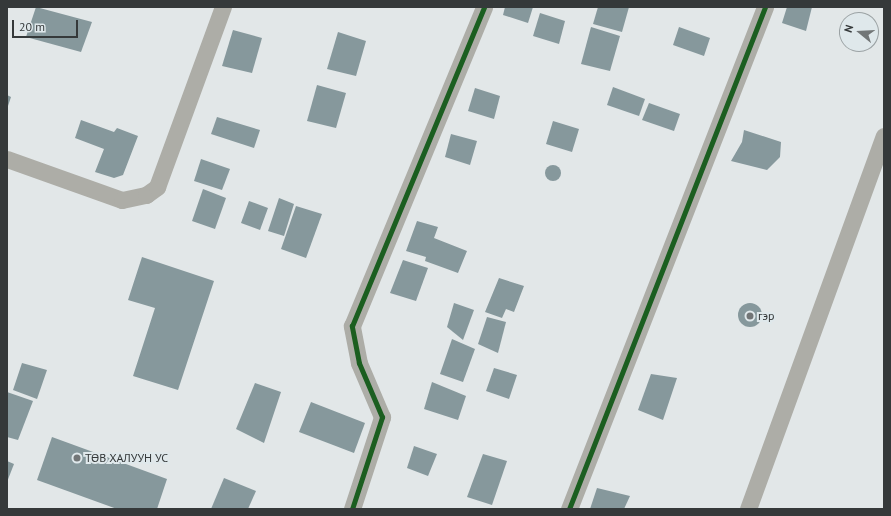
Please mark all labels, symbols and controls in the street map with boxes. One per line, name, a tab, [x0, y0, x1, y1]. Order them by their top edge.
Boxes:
scale bar	[14, 12, 80, 38]
north arrow	[839, 12, 879, 52]
text: 20 m	[19, 19, 45, 34]
text: N	[841, 23, 856, 34]
place label: гэр	[758, 309, 774, 323]
marker: гэр	[745, 311, 755, 321]
place label: ТӨВ ХАЛУУН УС	[85, 451, 169, 465]
marker: ТӨВ ХАЛУУН УС	[72, 453, 82, 463]

